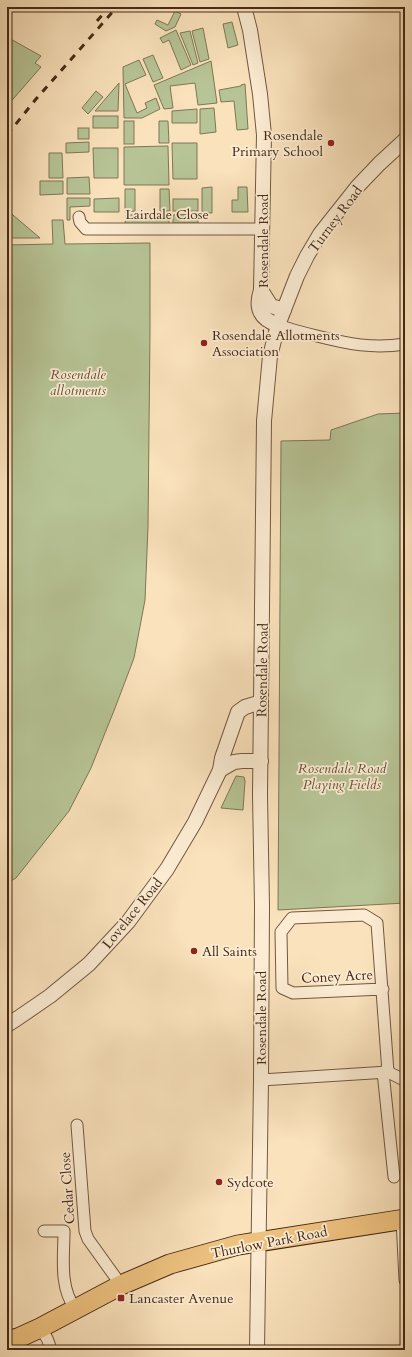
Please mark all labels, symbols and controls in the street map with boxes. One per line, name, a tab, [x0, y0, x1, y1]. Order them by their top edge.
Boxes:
place label: Rosendale Primary School	[232, 126, 323, 161]
marker: Rosendale Primary School	[326, 138, 336, 148]
street label: Turney Road	[304, 181, 367, 257]
street label: Rosendale Road	[254, 193, 273, 288]
street label: Lairdale Close	[125, 205, 209, 224]
place label: Rosendale Allotments Association	[212, 326, 340, 361]
marker: Rosendale Allotments Association	[199, 338, 209, 348]
park label: Rosendale allotments	[50, 365, 106, 400]
street label: Rosendale Road	[252, 622, 273, 717]
park label: Rosendale Road Playing Fields	[298, 759, 387, 794]
street label: Lovelace Road	[98, 873, 167, 953]
place label: All Saints	[202, 942, 257, 961]
marker: All Saints	[189, 946, 199, 956]
street label: Coney Acre	[301, 965, 373, 988]
street label: Rosendale Road	[252, 970, 271, 1065]
street label: Cedar Close	[55, 1151, 79, 1225]
place label: Sydcote	[227, 1173, 274, 1192]
marker: Sydcote	[214, 1177, 224, 1187]
street label: Thurlow Park Road	[209, 1222, 330, 1263]
place label: Lancaster Avenue	[129, 1289, 234, 1308]
marker: Lancaster Avenue	[116, 1293, 126, 1303]

